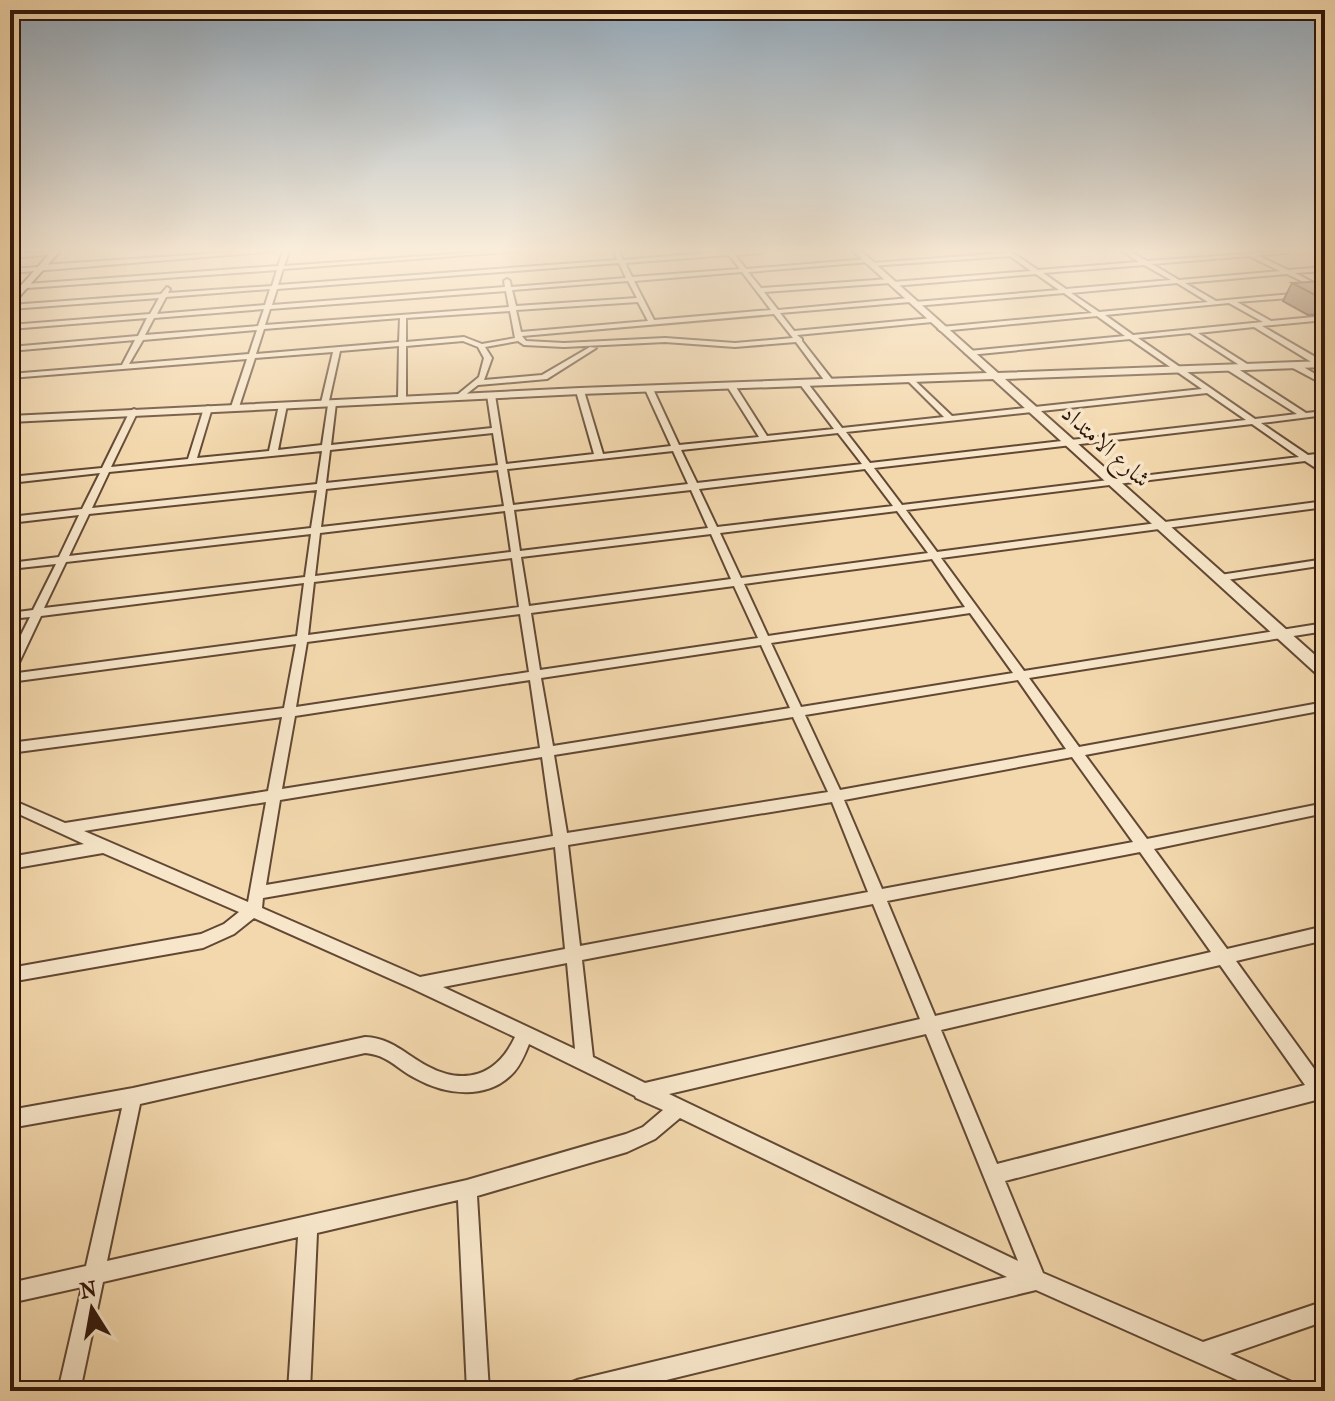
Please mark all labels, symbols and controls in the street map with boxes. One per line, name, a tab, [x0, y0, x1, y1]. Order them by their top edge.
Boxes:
street label: شارع الامتداد	[1052, 399, 1156, 498]
north arrow	[52, 1269, 132, 1349]
text: N	[78, 1276, 99, 1305]

